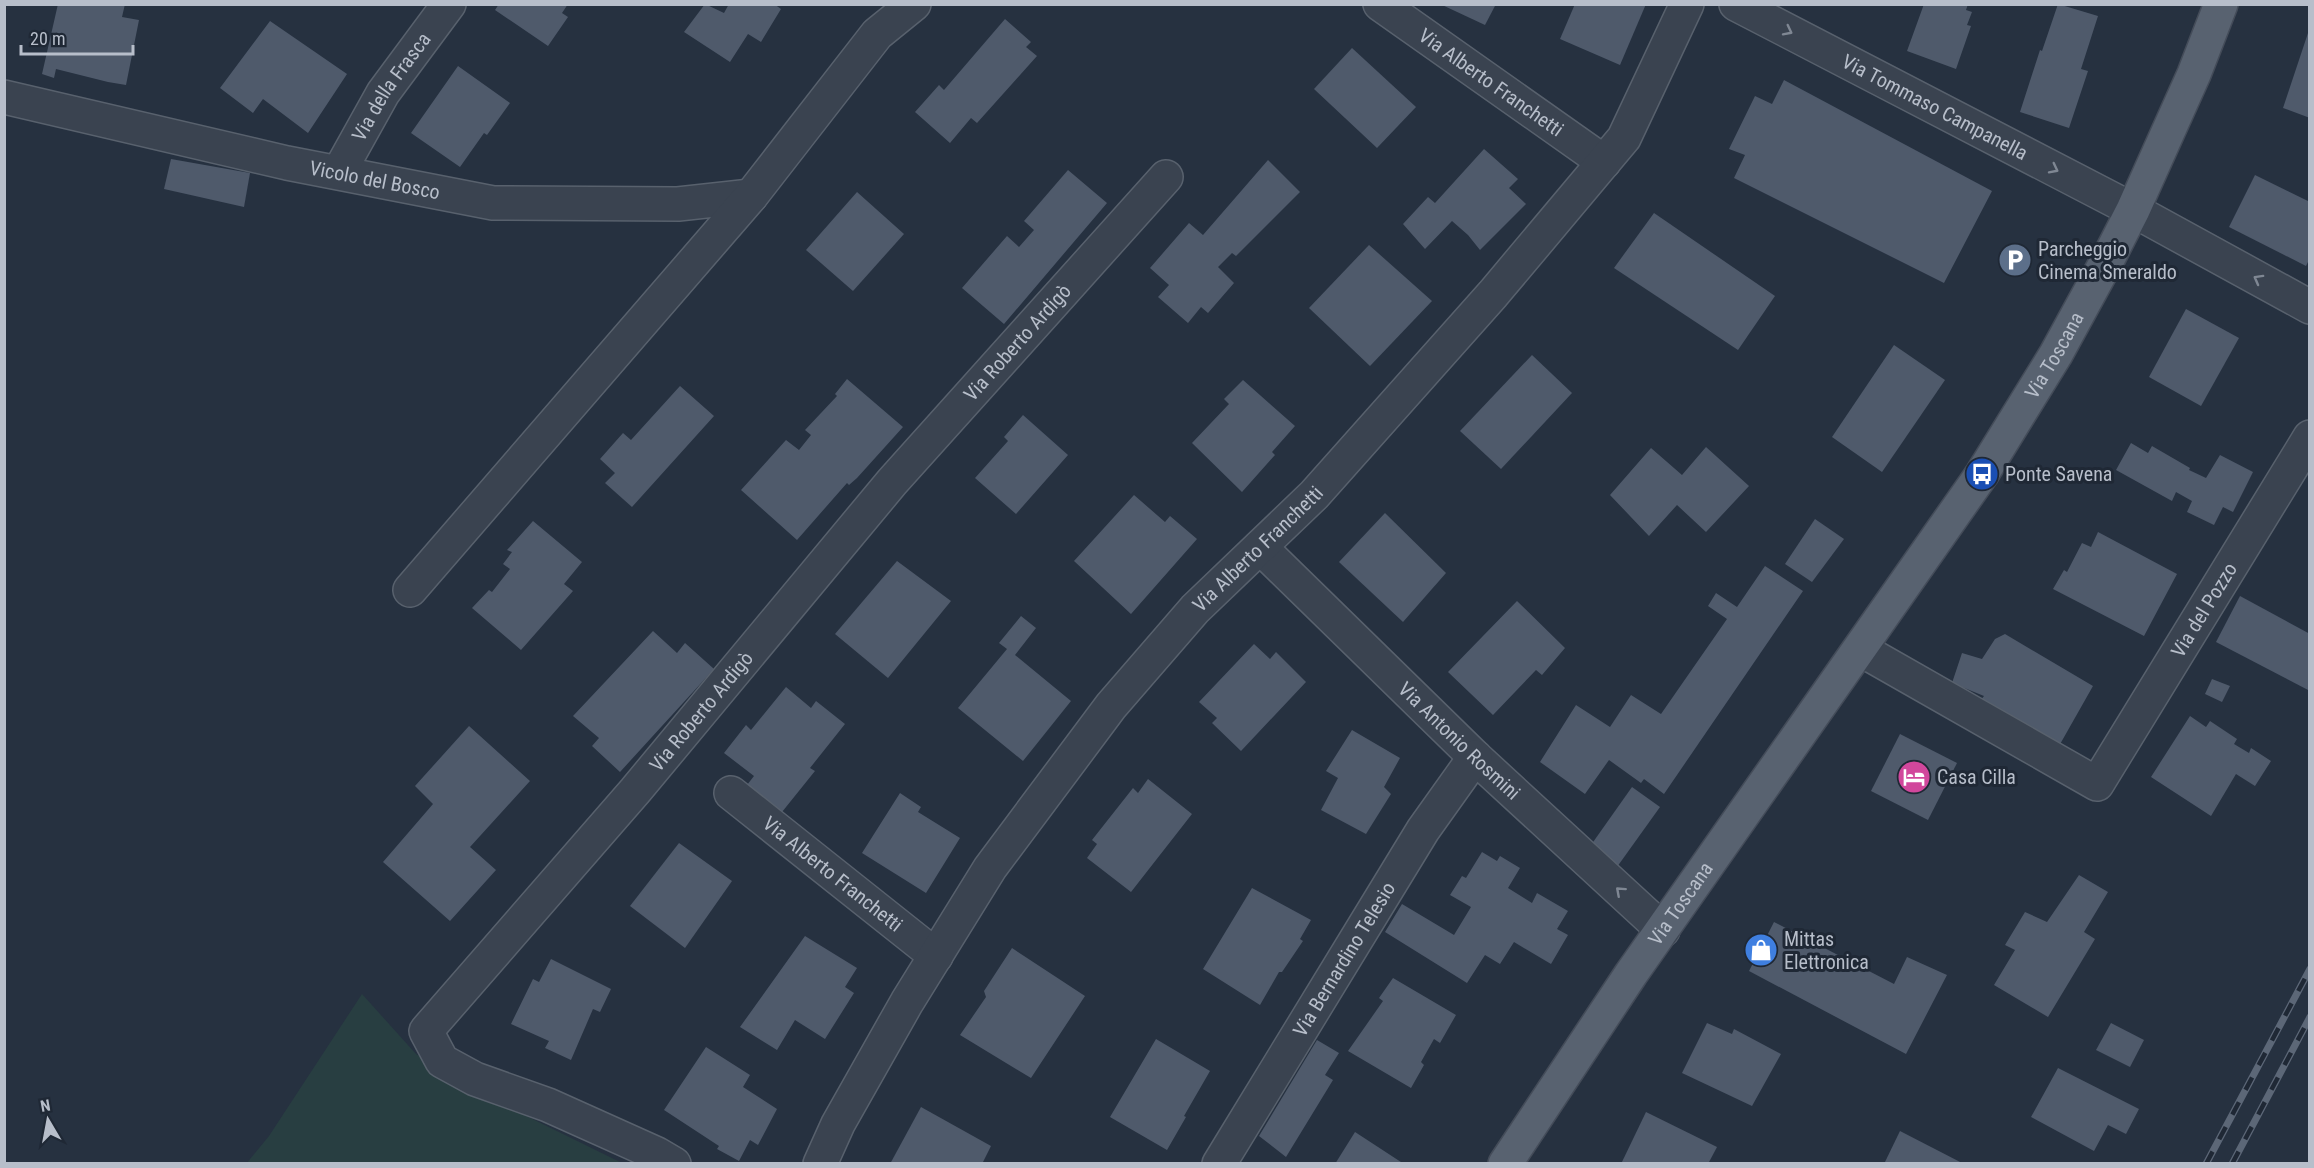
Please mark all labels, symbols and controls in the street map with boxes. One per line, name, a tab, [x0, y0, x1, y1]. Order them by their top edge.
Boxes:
scale bar	[21, 18, 134, 56]
street label: Via Alberto Franchetti	[1414, 23, 1568, 142]
one-way arrow	[1781, 24, 1792, 36]
text: 20 m	[30, 28, 65, 49]
street label: Via della Frasca	[347, 28, 436, 145]
street label: Via Tommaso Campanella	[1838, 49, 2032, 165]
street label: Vicolo del Bosco	[308, 156, 442, 204]
one-way arrow	[2048, 162, 2058, 173]
place label: Parcheggio Cinema Smeraldo	[2038, 237, 2177, 284]
parking icon: Parcheggio Cinema Smeraldo	[1997, 242, 2033, 278]
one-way arrow	[2254, 275, 2264, 286]
street label: Via Roberto Ardigò	[959, 279, 1076, 406]
street label: Via Toscana	[2020, 308, 2089, 403]
bus stop icon: Ponte Savena	[1964, 456, 2000, 492]
place label: Ponte Savena	[2005, 462, 2112, 486]
street label: Via Alberto Franchetti	[1188, 481, 1328, 617]
street label: Via del Pozzo	[2166, 558, 2242, 662]
street label: Via Roberto Ardigò	[644, 647, 758, 776]
street label: Via Antonio Rosmini	[1393, 677, 1525, 805]
hotel icon: Casa Cilla	[1896, 759, 1932, 795]
place label: Casa Cilla	[1937, 765, 2016, 789]
street label: Via Alberto Franchetti	[758, 811, 907, 937]
street label: Via Toscana	[1643, 857, 1718, 950]
street label: Via Bernardino Telesio	[1288, 878, 1400, 1041]
one-way arrow	[1616, 887, 1626, 898]
place label: Mittas Elettronica	[1784, 927, 1869, 974]
shop icon: Mittas Elettronica	[1743, 932, 1779, 968]
north arrow	[18, 1090, 78, 1150]
text: N	[39, 1096, 52, 1116]

